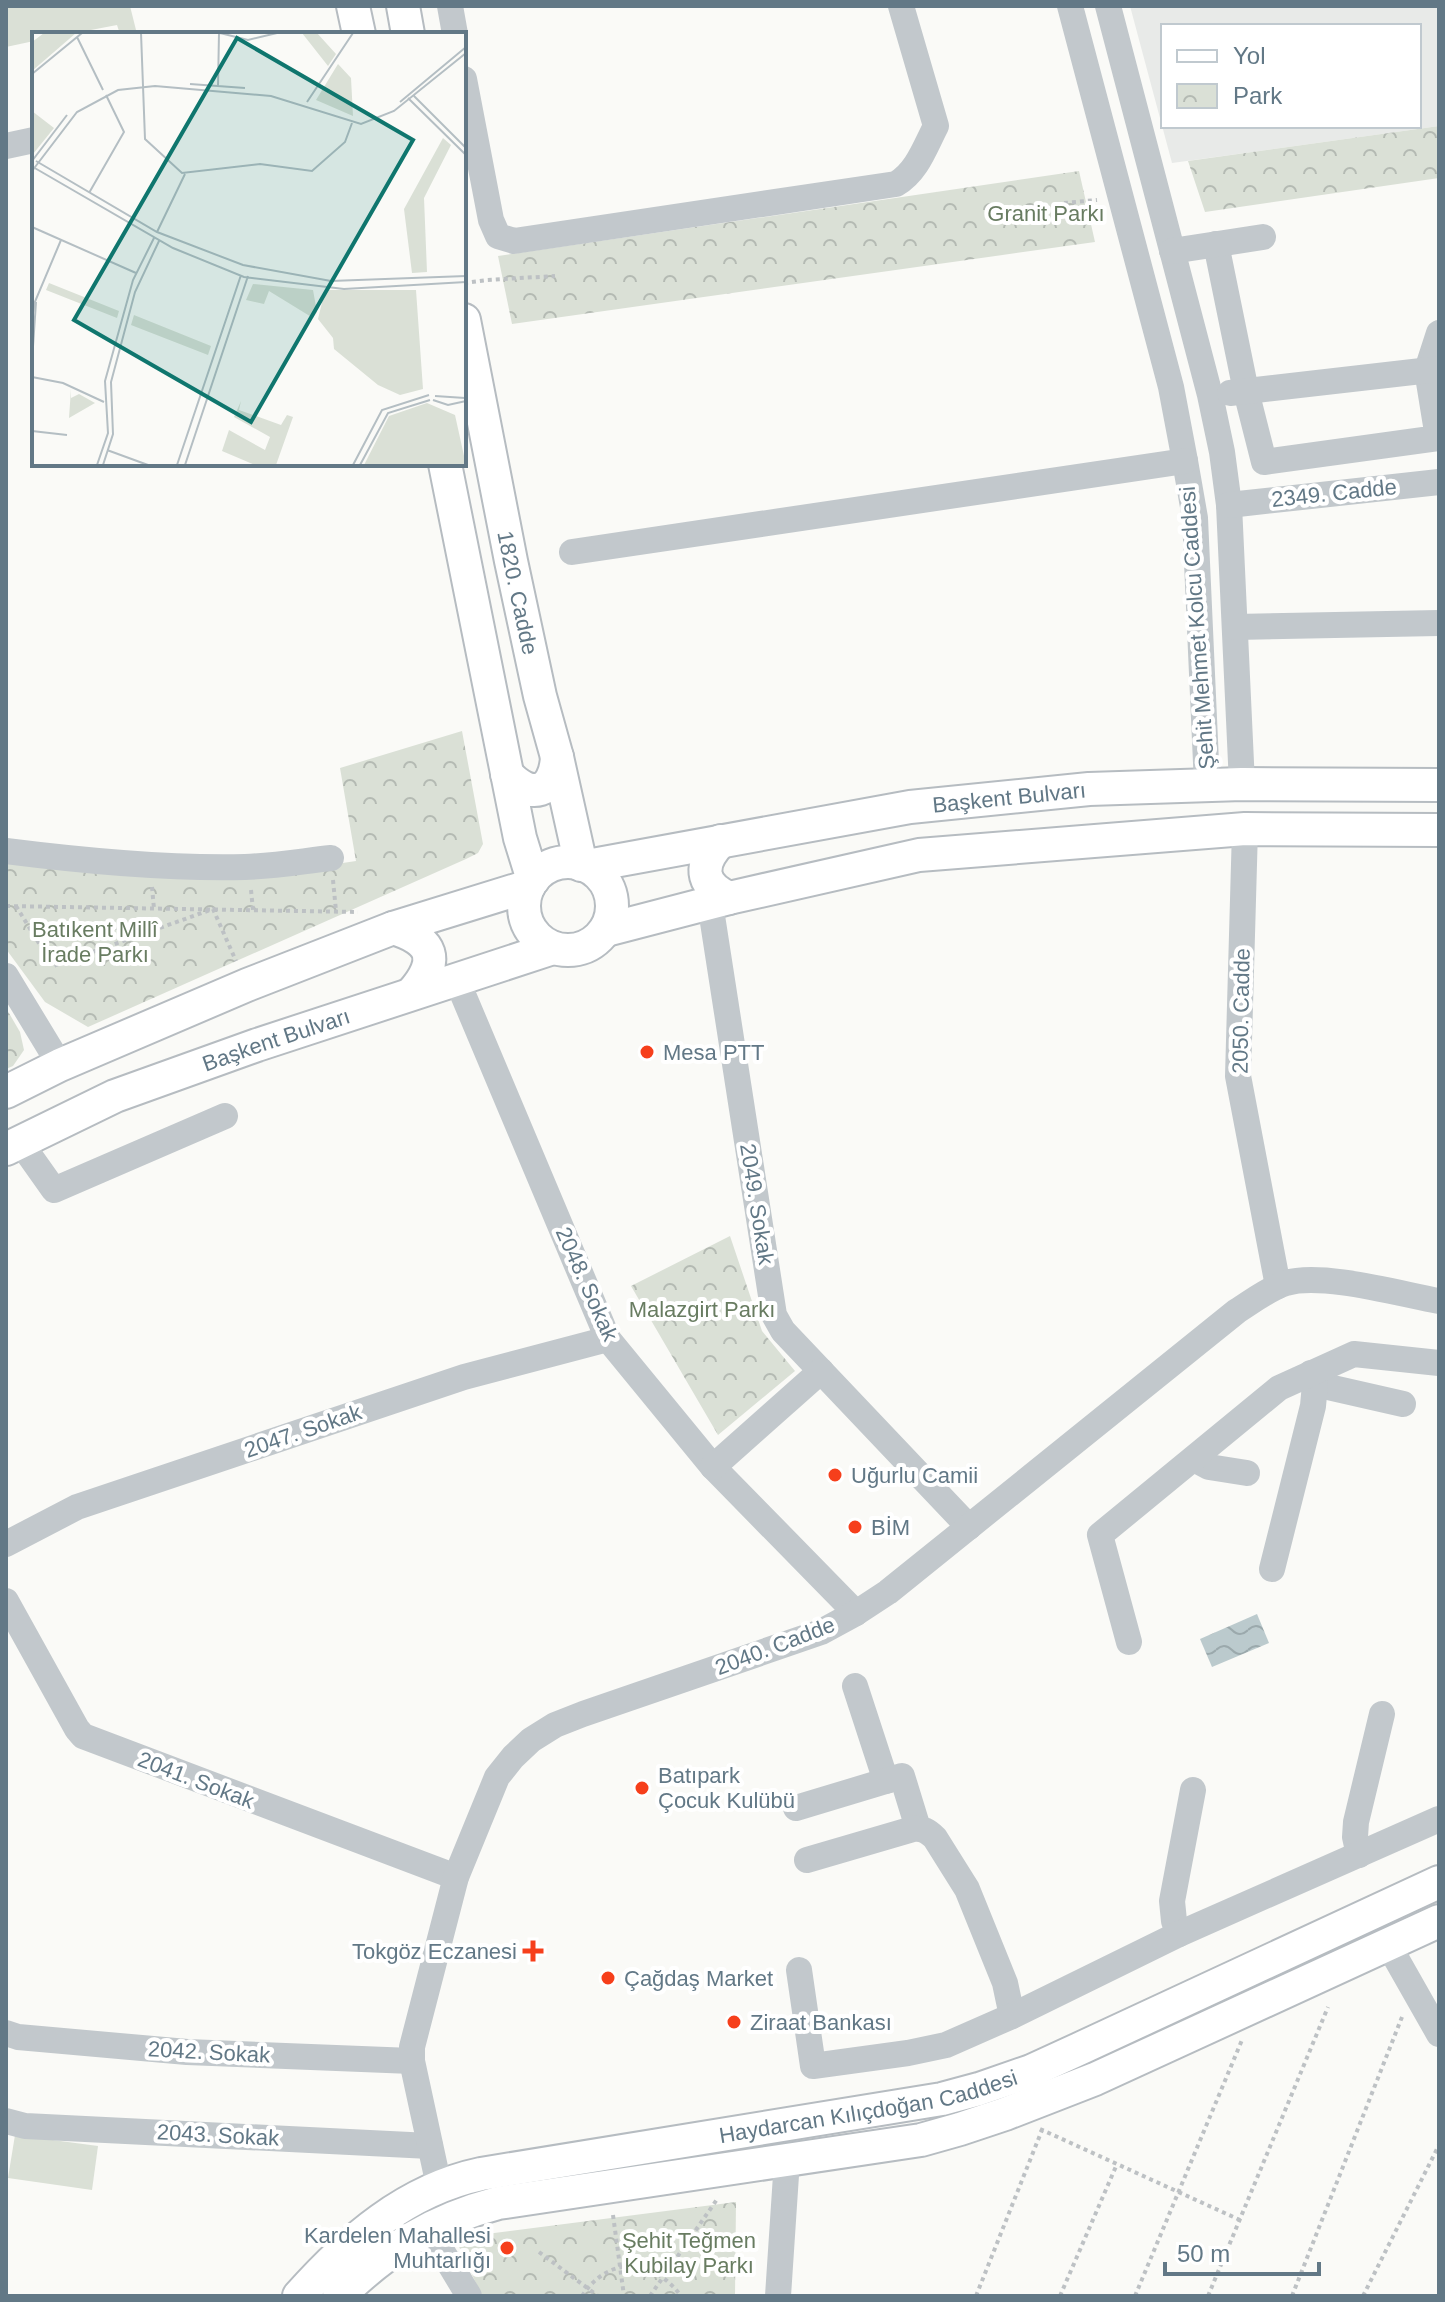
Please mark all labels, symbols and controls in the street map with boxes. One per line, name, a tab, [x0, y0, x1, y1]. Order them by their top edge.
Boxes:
legend	[1161, 24, 1421, 128]
inset map	[32, 32, 466, 466]
text: Yol	[1233, 42, 1265, 69]
text: Park	[1233, 82, 1283, 109]
park label: Granit Parkı	[987, 201, 1105, 226]
street label: 2349. Cadde	[1270, 474, 1398, 512]
street label: Şehit Mehmet Kolcu Caddesi	[1175, 486, 1219, 770]
street label: 1820. Cadde	[493, 529, 543, 657]
street label: Başkent Bulvarı	[931, 777, 1087, 817]
park label: Batıkent Millî İrade Parkı	[32, 917, 159, 967]
street label: 2050. Cadde	[1227, 948, 1255, 1074]
street label: Başkent Bulvarı	[199, 1003, 353, 1076]
place label: Mesa PTT	[663, 1040, 764, 1065]
marker: Mesa PTT	[638, 1043, 656, 1061]
street label: 2049. Sokak	[735, 1142, 779, 1267]
street label: 2048. Sokak	[551, 1223, 624, 1346]
park label: Malazgirt Parkı	[629, 1297, 775, 1322]
street label: 2047. Sokak	[241, 1399, 366, 1463]
place label: Uğurlu Camii	[851, 1463, 978, 1488]
marker: Uğurlu Camii	[826, 1466, 844, 1484]
place label: BİM	[871, 1515, 910, 1540]
marker: BİM	[846, 1518, 864, 1536]
street label: 2040. Cadde	[712, 1612, 838, 1680]
street label: 2041. Sokak	[134, 1746, 259, 1814]
place label: Batıpark Çocuk Kulübü	[658, 1763, 795, 1813]
marker: Batıpark Çocuk Kulübü	[633, 1779, 651, 1797]
place label: Tokgöz Eczanesi	[352, 1939, 517, 1964]
marker: Tokgöz Eczanesi	[524, 1942, 542, 1960]
place label: Çağdaş Market	[624, 1966, 773, 1991]
marker: Çağdaş Market	[599, 1969, 617, 1987]
place label: Ziraat Bankası	[750, 2010, 892, 2035]
marker: Ziraat Bankası	[725, 2013, 743, 2031]
street label: 2042. Sokak	[147, 2036, 272, 2068]
street label: Haydarcan Kılıçdoğan Caddesi	[717, 2064, 1020, 2148]
street label: 2043. Sokak	[156, 2119, 281, 2151]
place label: Kardelen Mahallesi Muhtarlığı	[304, 2223, 491, 2273]
scale bar	[1165, 2226, 1319, 2276]
park label: Şehit Teğmen Kubilay Parkı	[622, 2228, 756, 2278]
marker: Kardelen Mahallesi Muhtarlığı	[498, 2239, 516, 2257]
text: 50 m	[1177, 2240, 1230, 2267]

